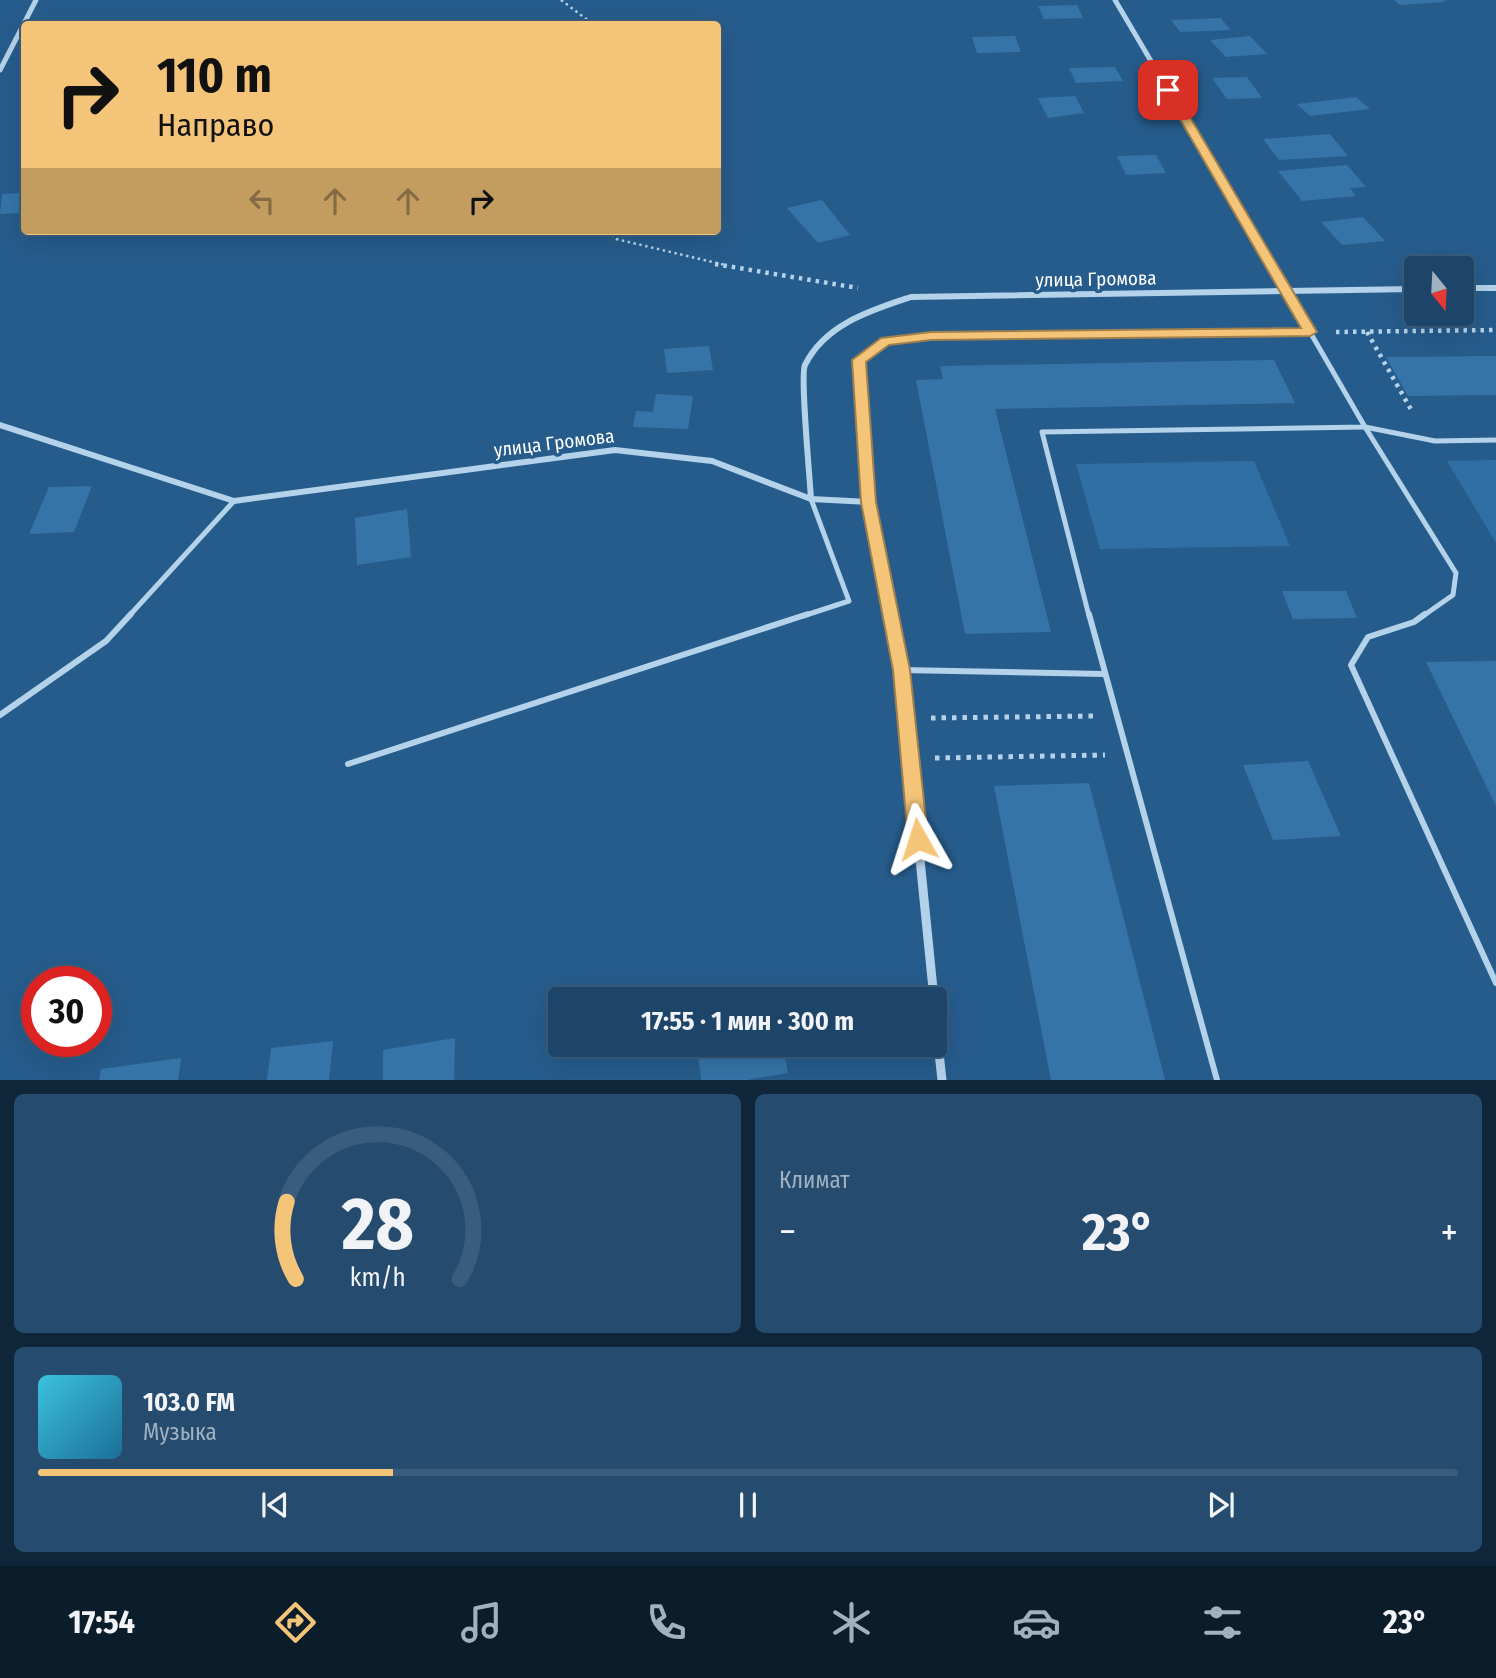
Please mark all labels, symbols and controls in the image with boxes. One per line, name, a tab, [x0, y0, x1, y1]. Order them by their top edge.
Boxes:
text: 110 m	[157, 46, 272, 105]
icon: right	[42, 49, 133, 140]
pin	[1138, 60, 1198, 120]
icon: arrive	[1149, 71, 1187, 109]
text: Направо	[157, 106, 274, 144]
icon: left	[243, 182, 281, 220]
icon: ahead	[316, 182, 354, 220]
icon: ahead	[389, 182, 427, 220]
icon: right	[462, 182, 500, 220]
north arrow	[1404, 256, 1474, 326]
map controls	[1404, 256, 1474, 326]
street label: улица Громова	[1035, 266, 1157, 292]
street label: улица Громова	[492, 424, 616, 462]
position arrow	[881, 802, 955, 876]
speed limit sign: 30	[21, 966, 112, 1057]
text: 17:55 · 1 мин · 300 m	[641, 1006, 854, 1037]
text: Климат	[779, 1166, 850, 1194]
text: 28	[340, 1182, 414, 1269]
text: 23°	[1082, 1201, 1155, 1264]
text: −	[779, 1209, 796, 1255]
text: +	[1441, 1209, 1458, 1255]
text: km/h	[350, 1263, 405, 1293]
text: 103.0 FM	[143, 1387, 235, 1418]
text: Музыка	[143, 1418, 217, 1446]
icon: previous	[256, 1486, 294, 1524]
icon: pause	[729, 1486, 767, 1524]
icon: next	[1202, 1486, 1240, 1524]
icon: directions	[271, 1598, 320, 1647]
icon: music	[457, 1598, 506, 1647]
icon: phone	[642, 1598, 691, 1647]
icon: climate	[827, 1598, 876, 1647]
icon: car	[1012, 1598, 1061, 1647]
icon: filters	[1198, 1598, 1247, 1647]
text: 17:54	[68, 1603, 135, 1641]
text: 23°	[1383, 1603, 1428, 1641]

